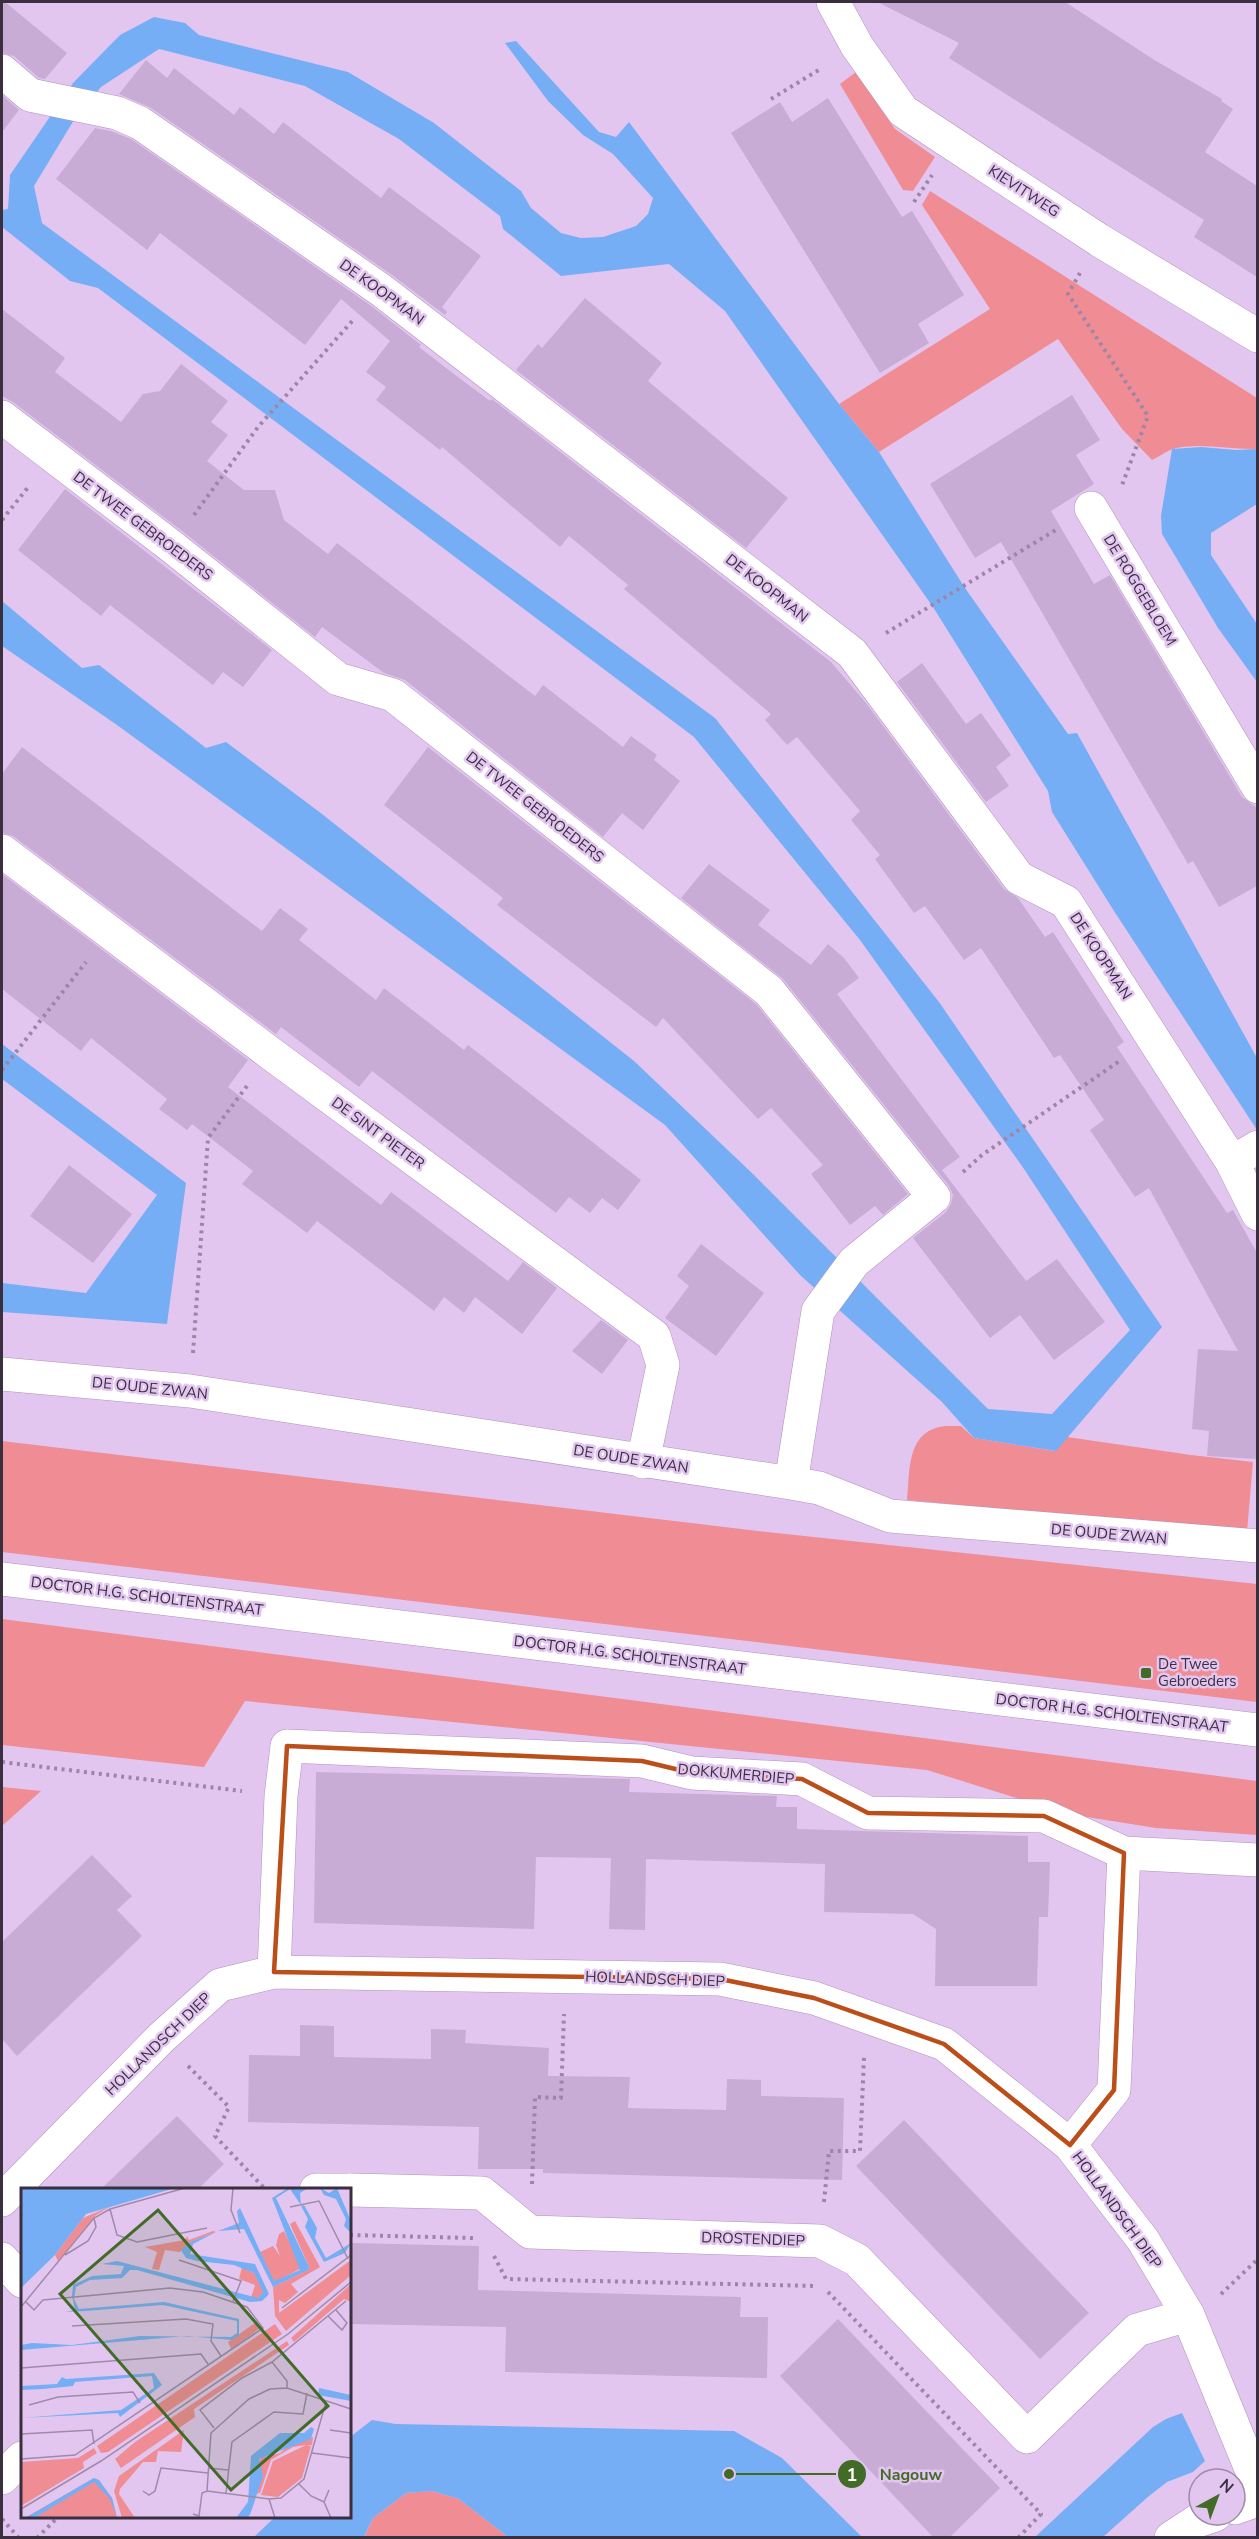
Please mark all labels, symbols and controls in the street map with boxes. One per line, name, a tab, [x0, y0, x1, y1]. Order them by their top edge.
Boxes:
street label: KIEVITWEG	[984, 160, 1064, 222]
street label: DE KOOPMAN	[336, 255, 428, 329]
street label: DE TWEE GEBROEDERS	[69, 467, 217, 585]
street label: DE ROGGEBLOEM	[1099, 531, 1181, 649]
street label: DE KOOPMAN	[721, 549, 813, 627]
street label: DE TWEE GEBROEDERS	[462, 747, 608, 867]
street label: DE KOOPMAN	[1065, 909, 1137, 1003]
street label: DE SINT PIETER	[327, 1092, 429, 1174]
street label: DE OUDE ZWAN	[91, 1372, 209, 1404]
street label: DE OUDE ZWAN	[572, 1440, 690, 1478]
street label: DE OUDE ZWAN	[1050, 1519, 1168, 1549]
street label: DOCTOR H.G. SCHOLTENSTRAAT	[30, 1572, 264, 1620]
street label: DOCTOR H.G. SCHOLTENSTRAAT	[513, 1631, 747, 1679]
place label: De Twee Gebroeders	[1158, 1654, 1236, 1691]
marker: De Twee Gebroeders	[1139, 1666, 1153, 1680]
street label: DOCTOR H.G. SCHOLTENSTRAAT	[995, 1689, 1229, 1737]
street label: DOKKUMERDIEP	[677, 1759, 796, 1789]
street label: HOLLANDSCH DIEP	[585, 1967, 726, 1991]
street label: HOLLANDSCH DIEP	[101, 1988, 216, 2100]
street label: HOLLANDSCH DIEP	[1068, 2148, 1166, 2273]
inset map	[21, 2188, 351, 2518]
street label: DROSTENDIEP	[701, 2227, 806, 2251]
callout: Nagouw	[837, 2457, 954, 2491]
text: 1	[847, 2463, 857, 2487]
text: Nagouw	[880, 2464, 943, 2486]
north arrow	[1187, 2467, 1247, 2527]
text: N	[1214, 2474, 1238, 2499]

